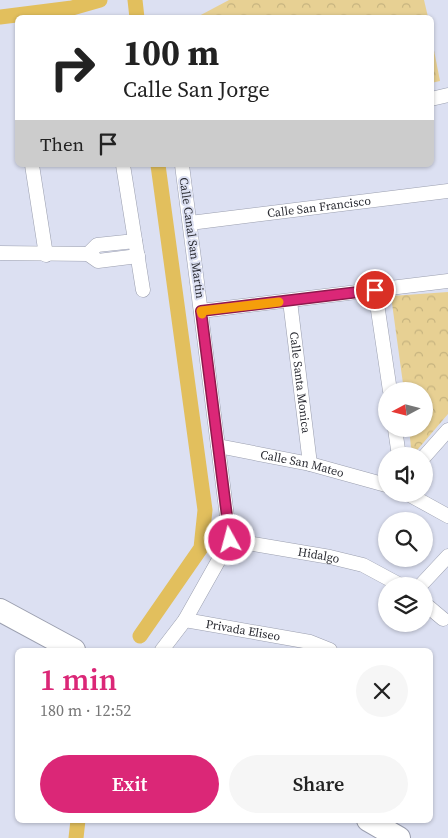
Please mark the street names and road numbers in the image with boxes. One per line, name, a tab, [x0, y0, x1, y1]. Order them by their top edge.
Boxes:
street label: Calle Canal San Martin	[176, 176, 208, 300]
street label: Calle San Francisco	[266, 193, 372, 221]
street label: Calle Santa Monica	[286, 331, 314, 435]
street label: Calle San Mateo	[259, 446, 346, 481]
street label: Hidalgo	[297, 544, 342, 567]
street label: Privada Eliseo	[205, 616, 282, 645]

